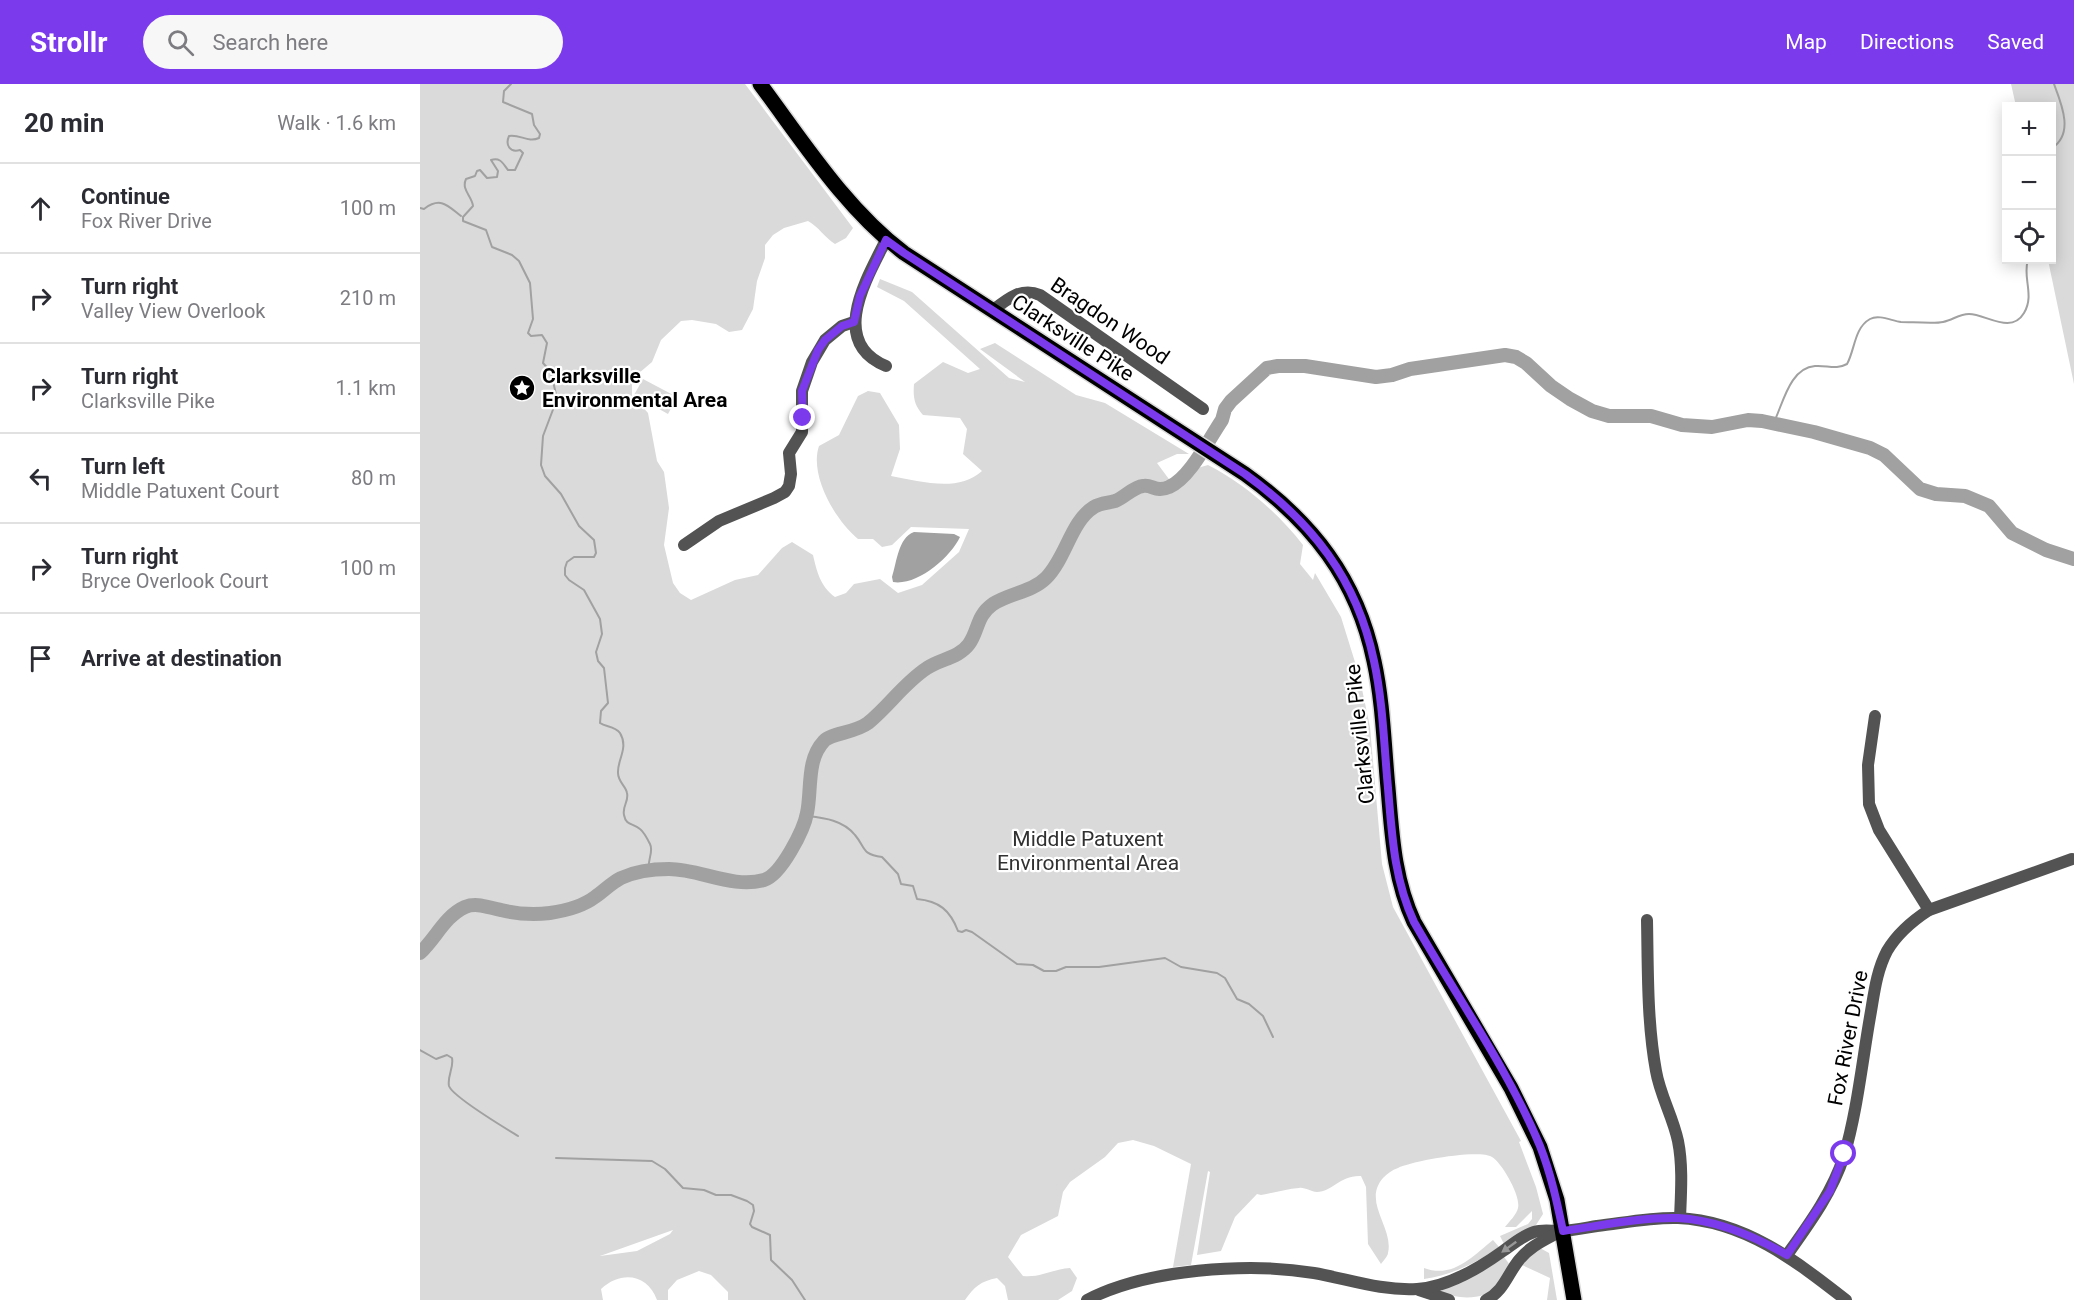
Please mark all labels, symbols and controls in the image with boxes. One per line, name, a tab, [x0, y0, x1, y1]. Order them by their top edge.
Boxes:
search box	[143, 15, 563, 69]
text: Strollr	[30, 26, 107, 59]
icon: search	[164, 26, 197, 59]
text: Search here	[212, 30, 328, 55]
text: Map	[1785, 30, 1827, 54]
text: Directions	[1860, 30, 1954, 54]
text: Saved	[1987, 30, 2044, 54]
map controls	[2002, 102, 2056, 264]
button: +	[2002, 102, 2056, 156]
text: 20 min	[24, 108, 104, 138]
text: Walk · 1.6 km	[277, 111, 396, 135]
button: −	[2002, 156, 2056, 210]
text: Continue	[81, 184, 170, 209]
icon: ahead	[24, 192, 57, 225]
text: 100 m	[340, 196, 396, 220]
text: Fox River Drive	[81, 209, 212, 233]
button: locate	[2002, 210, 2056, 264]
street label: Bragdon Wood	[1046, 273, 1174, 369]
text: Turn right	[81, 274, 178, 299]
icon: right	[24, 282, 57, 315]
text: 210 m	[340, 286, 396, 310]
street label: Clarksville Pike	[1008, 290, 1138, 386]
text: Valley View Overlook	[81, 299, 266, 323]
text: Turn right	[81, 364, 178, 389]
place label: Clarksville Environmental Area	[542, 364, 727, 412]
icon: right	[24, 372, 57, 405]
place icon: Clarksville Environmental Area	[507, 373, 537, 403]
text: 1.1 km	[336, 376, 396, 400]
text: Clarksville Pike	[81, 389, 215, 413]
route end	[789, 404, 815, 430]
text: Turn left	[81, 454, 165, 479]
icon: left	[24, 462, 57, 495]
text: 80 m	[351, 466, 396, 490]
text: Middle Patuxent Court	[81, 479, 279, 503]
text: Turn right	[81, 544, 178, 569]
icon: right	[24, 552, 57, 585]
text: 100 m	[340, 556, 396, 580]
text: Bryce Overlook Court	[81, 569, 269, 593]
icon: arrive	[24, 642, 57, 675]
text: Arrive at destination	[81, 646, 282, 671]
street label: Clarksville Pike	[1341, 663, 1379, 805]
park label: Middle Patuxent Environmental Area	[997, 827, 1179, 875]
street label: Fox River Drive	[1823, 968, 1873, 1108]
route start	[1830, 1140, 1856, 1166]
one-way arrow	[1501, 1241, 1517, 1253]

